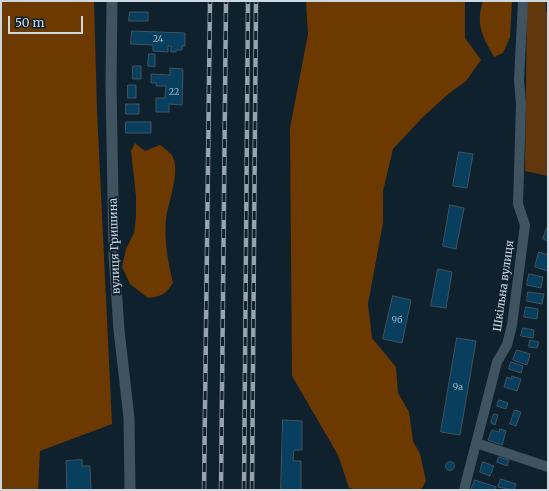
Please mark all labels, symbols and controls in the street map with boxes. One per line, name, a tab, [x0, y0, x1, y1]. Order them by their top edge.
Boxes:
scale bar	[10, 8, 85, 34]
text: 50 m	[15, 15, 44, 30]
house number: 24	[153, 34, 163, 44]
house number: 22	[169, 87, 179, 97]
street label: вулиця Гришина	[107, 198, 123, 294]
street label: Шкільна вулиця	[491, 240, 517, 332]
house number: 9б	[392, 315, 402, 325]
house number: 9а	[453, 382, 463, 392]

